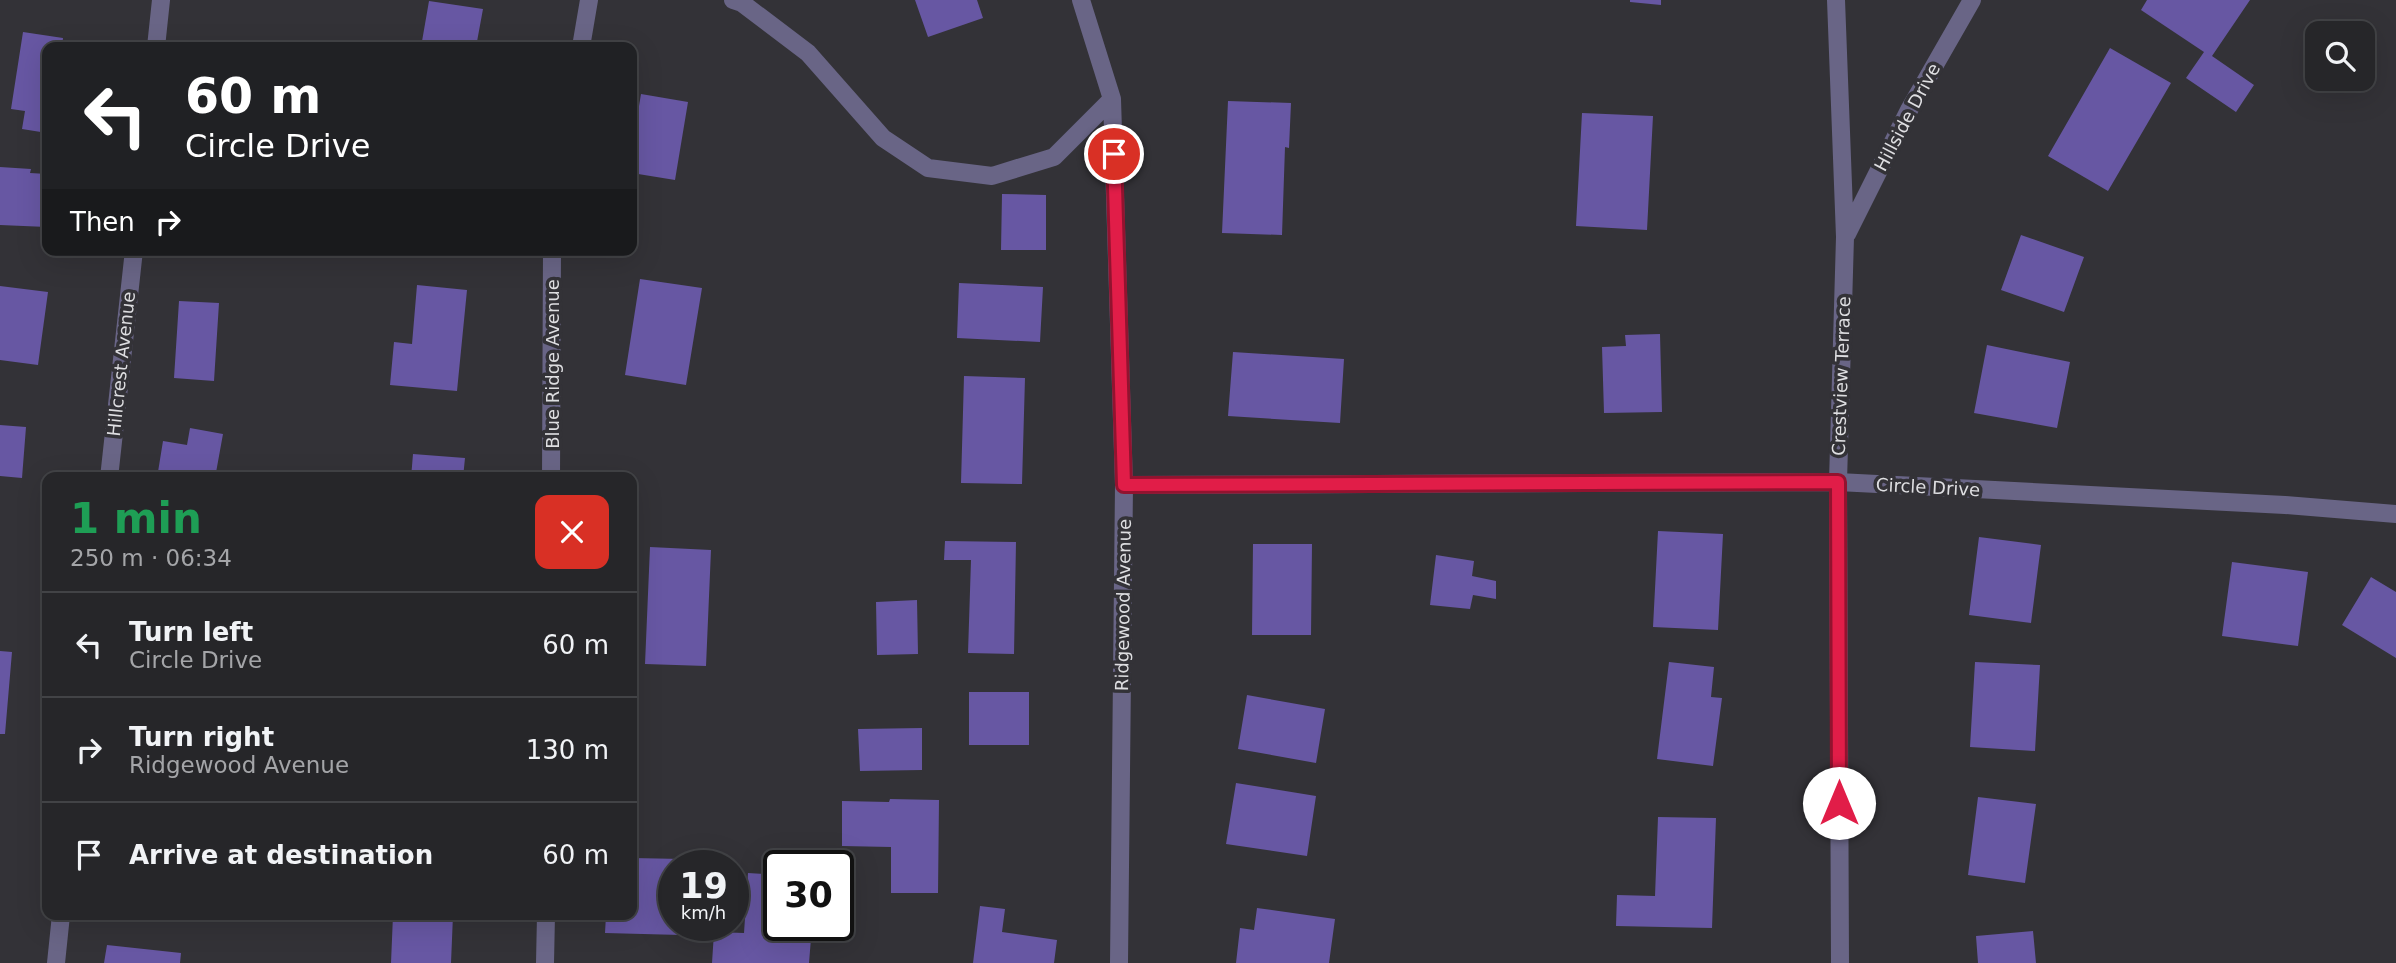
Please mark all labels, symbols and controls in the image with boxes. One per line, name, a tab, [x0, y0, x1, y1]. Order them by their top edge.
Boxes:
map controls	[2305, 21, 2375, 91]
button: search	[2305, 21, 2375, 91]
street label: Hillside Drive	[1870, 59, 1944, 175]
text: 60 m	[185, 68, 321, 125]
icon: left	[70, 70, 161, 161]
pin	[1084, 124, 1144, 184]
text: Circle Drive	[185, 127, 370, 165]
icon: arrive	[1095, 135, 1133, 173]
icon: right	[149, 203, 187, 241]
text: Then	[70, 207, 135, 237]
street label: Blue Ridge Avenue	[542, 279, 563, 449]
street label: Hillcrest Avenue	[103, 291, 139, 437]
street label: Crestview Terrace	[1828, 296, 1854, 456]
street label: Circle Drive	[1875, 474, 1981, 500]
text: 1 min	[70, 494, 202, 543]
button: close	[535, 495, 609, 569]
street label: Ridgewood Avenue	[1111, 519, 1135, 691]
text: 250 m · 06:34	[70, 545, 232, 571]
text: Turn left	[129, 617, 253, 647]
icon: left	[70, 626, 108, 664]
text: 60 m	[542, 630, 609, 660]
text: Circle Drive	[129, 647, 262, 673]
text: Turn right	[129, 722, 274, 752]
icon: right	[70, 731, 108, 769]
text: 130 m	[526, 735, 609, 765]
text: Ridgewood Avenue	[129, 752, 349, 778]
position arrow	[1802, 766, 1876, 840]
icon: arrive	[70, 836, 108, 874]
text: Arrive at destination	[129, 840, 433, 870]
text: 60 m	[542, 840, 609, 870]
speed limit sign: 30	[763, 850, 854, 941]
text: 19	[679, 866, 728, 906]
text: km/h	[681, 902, 726, 923]

